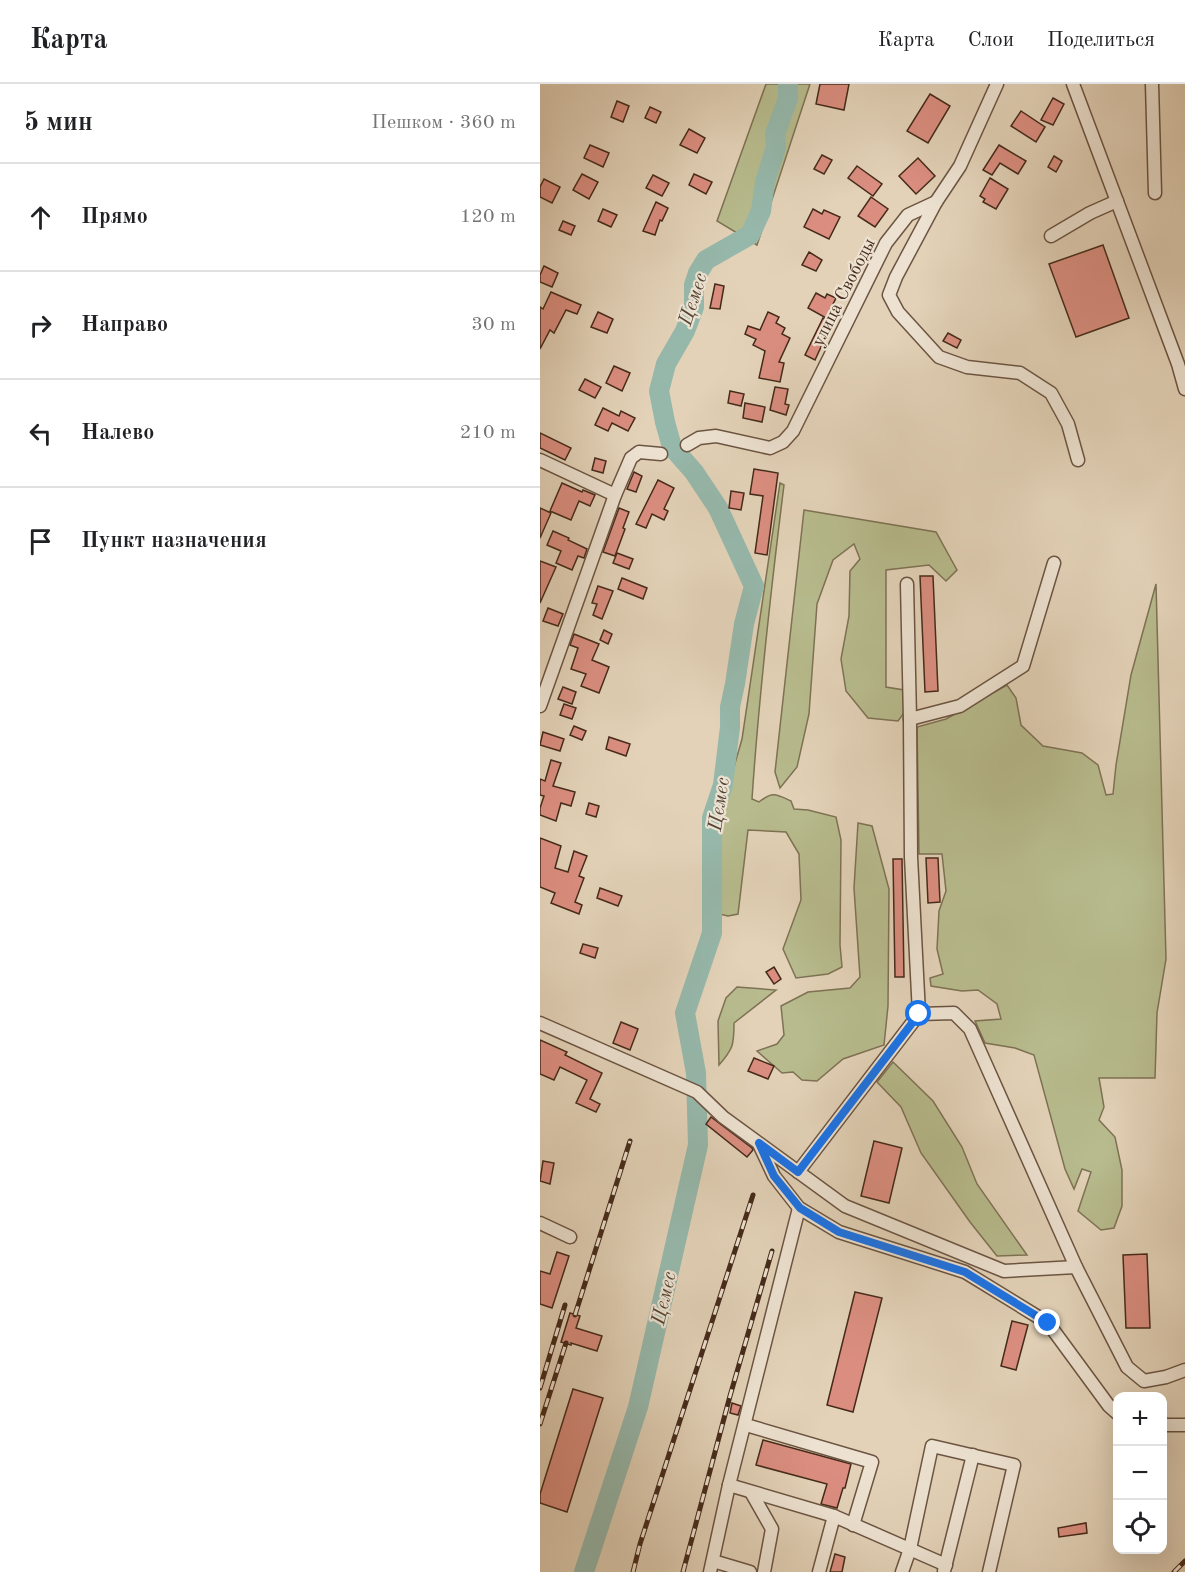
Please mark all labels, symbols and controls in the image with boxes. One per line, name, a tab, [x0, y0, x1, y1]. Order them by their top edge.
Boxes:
text: Карта	[30, 27, 108, 55]
text: Карта	[878, 30, 935, 51]
text: Слои	[968, 30, 1014, 51]
text: Поделиться	[1047, 30, 1155, 51]
text: 5 мин	[24, 110, 93, 136]
text: Пешком · 360 m	[371, 113, 516, 133]
icon: ahead	[24, 201, 57, 234]
text: Прямо	[81, 206, 148, 228]
text: 120 m	[460, 207, 516, 227]
street label: улица Свободы	[809, 235, 879, 349]
water label: Цемес	[676, 271, 712, 330]
icon: right	[24, 309, 57, 342]
text: Направо	[81, 314, 168, 336]
text: 30 m	[471, 315, 516, 335]
icon: left	[24, 417, 57, 450]
text: Налево	[81, 422, 154, 444]
text: 210 m	[460, 423, 516, 443]
icon: arrive	[24, 525, 57, 558]
text: Пункт назначения	[81, 530, 267, 552]
water label: Цемес	[706, 776, 734, 834]
route start	[905, 1000, 931, 1026]
water label: Цемес	[649, 1270, 681, 1328]
route end	[1034, 1309, 1060, 1335]
map controls	[1113, 1392, 1167, 1554]
button: +	[1113, 1392, 1167, 1446]
button: −	[1113, 1446, 1167, 1500]
button: locate	[1113, 1500, 1167, 1554]

